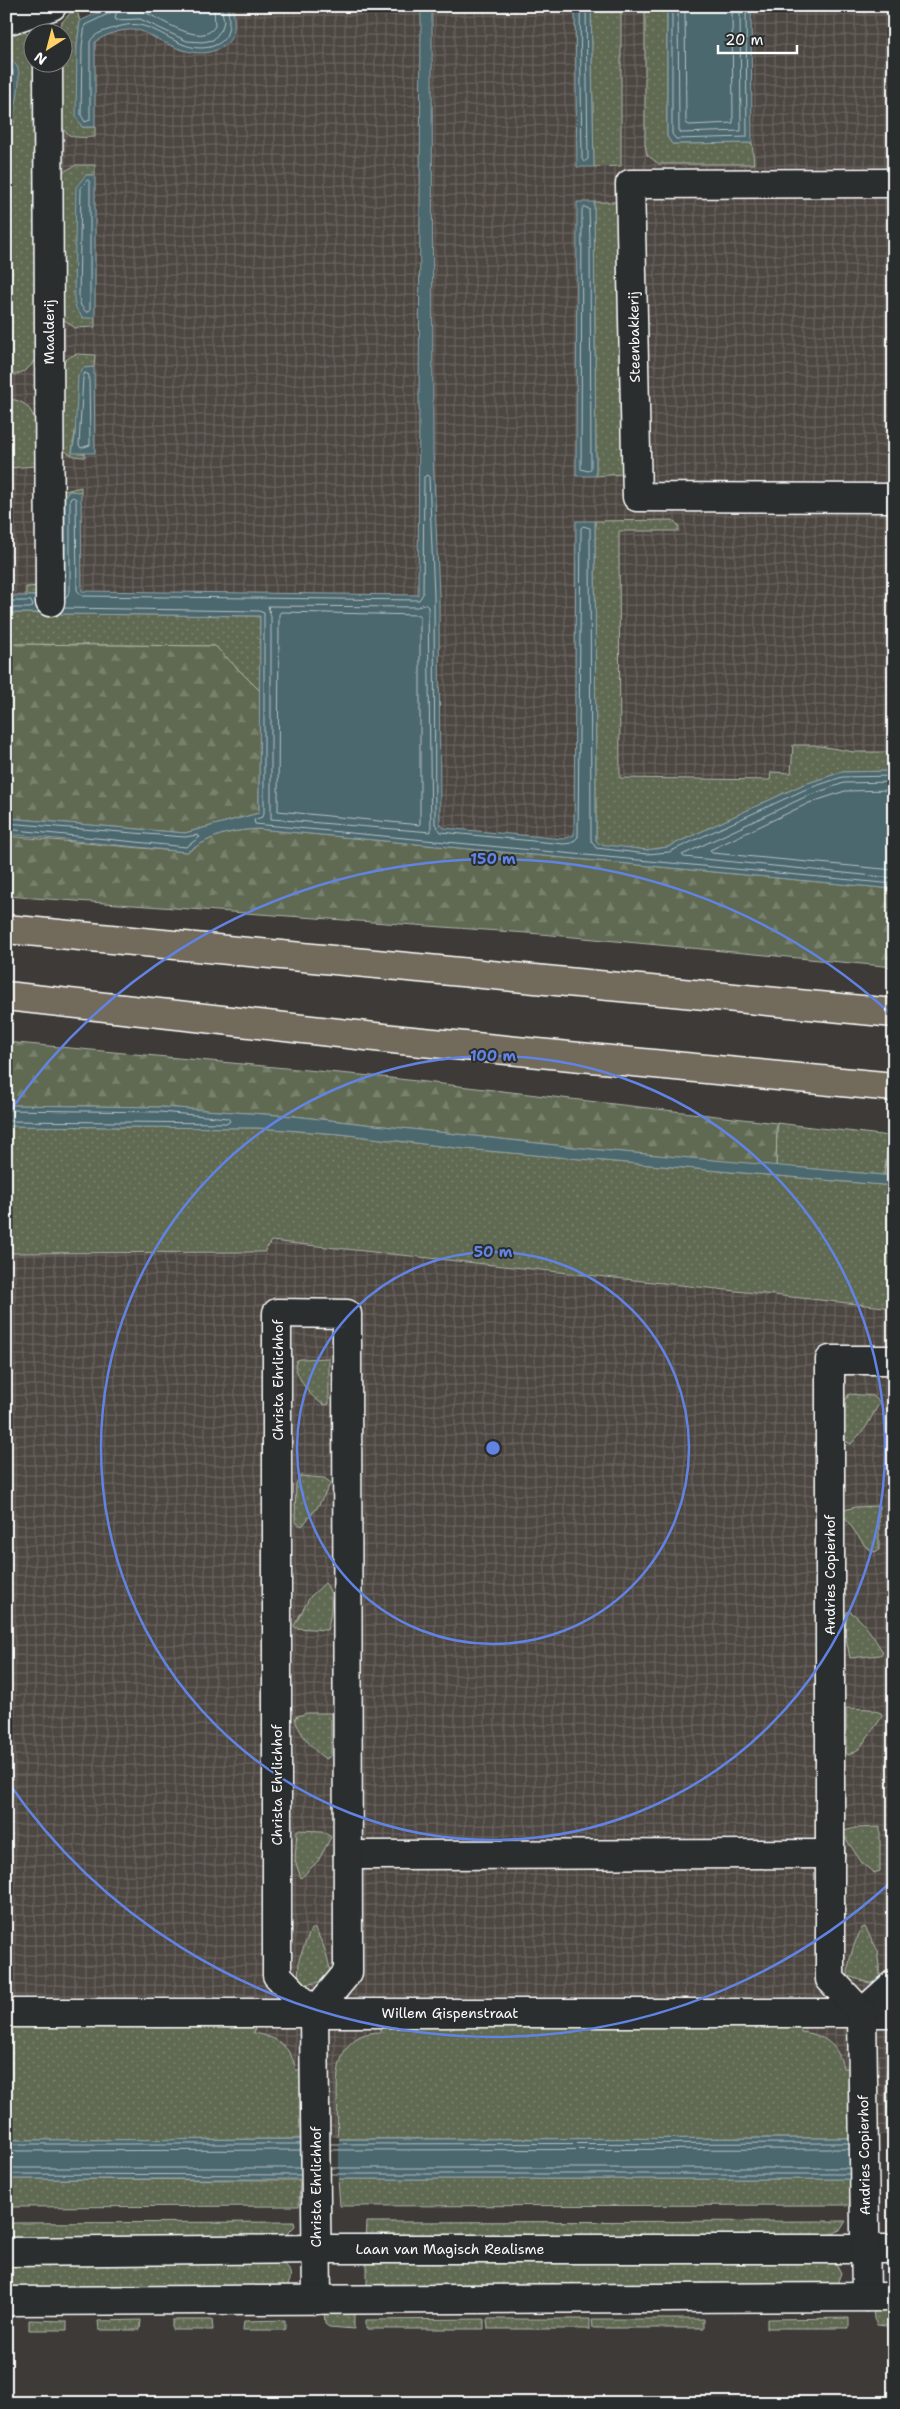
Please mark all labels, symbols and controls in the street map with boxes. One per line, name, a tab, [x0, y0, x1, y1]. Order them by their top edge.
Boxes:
north arrow	[22, 22, 72, 72]
scale bar	[718, 22, 796, 54]
text: 20 m	[725, 30, 764, 50]
text: N	[31, 48, 50, 69]
street label: Steenbakkerij	[624, 291, 644, 383]
street label: Maalderij	[40, 300, 58, 364]
text: 150 m	[470, 849, 516, 869]
text: 100 m	[470, 1046, 516, 1066]
text: 50 m	[474, 1242, 513, 1262]
street label: Christa Ehrlichhof	[269, 1319, 287, 1441]
centre of rings	[484, 1439, 502, 1457]
street label: Andries Copierhof	[821, 1514, 839, 1635]
street label: Christa Ehrlichhof	[268, 1724, 286, 1846]
street label: Willem Gispenstraat	[382, 2004, 518, 2022]
street label: Andries Copierhof	[854, 2094, 874, 2215]
street label: Christa Ehrlichhof	[307, 2126, 325, 2248]
street label: Laan van Magisch Realisme	[356, 2240, 545, 2258]

